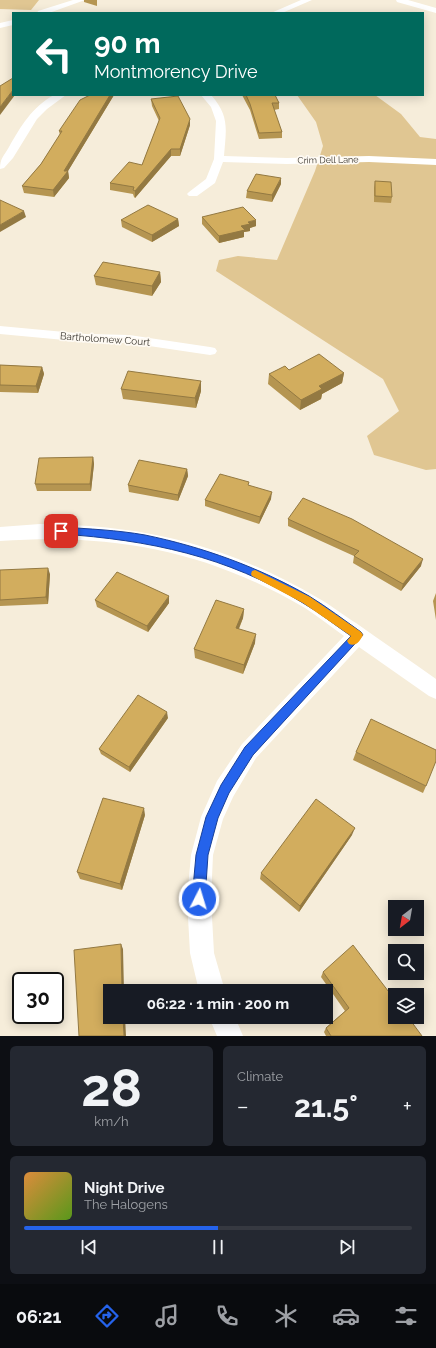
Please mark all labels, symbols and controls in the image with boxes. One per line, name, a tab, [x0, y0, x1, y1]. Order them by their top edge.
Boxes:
text: 90 m	[94, 27, 160, 60]
icon: left	[28, 28, 80, 80]
text: Montmorency Drive	[94, 61, 258, 82]
street label: Crim Dell Lane	[297, 154, 359, 166]
street label: Bartholomew Court	[60, 330, 151, 348]
pin	[44, 514, 78, 548]
icon: arrive	[50, 520, 72, 542]
position arrow	[178, 878, 220, 920]
north arrow	[388, 900, 424, 936]
map controls	[388, 900, 424, 1024]
button: search	[388, 944, 424, 980]
speed limit sign: 30	[12, 972, 64, 1024]
button: layers	[388, 988, 424, 1024]
text: 06:22 · 1 min · 200 m	[147, 995, 289, 1013]
text: 28	[81, 1057, 142, 1118]
text: Climate	[237, 1069, 283, 1084]
text: 21.5°	[294, 1089, 358, 1124]
text: −	[237, 1093, 249, 1119]
text: +	[403, 1093, 412, 1119]
text: km/h	[94, 1114, 129, 1129]
text: Night Drive	[84, 1179, 164, 1197]
text: The Halogens	[84, 1197, 168, 1212]
icon: previous	[78, 1236, 100, 1258]
icon: pause	[207, 1236, 229, 1258]
icon: next	[336, 1236, 358, 1258]
icon: directions	[93, 1302, 121, 1330]
icon: music	[153, 1302, 181, 1330]
icon: phone	[213, 1302, 241, 1330]
icon: climate	[272, 1302, 300, 1330]
icon: car	[332, 1302, 360, 1330]
icon: filters	[392, 1302, 420, 1330]
text: 06:21	[16, 1306, 61, 1327]

